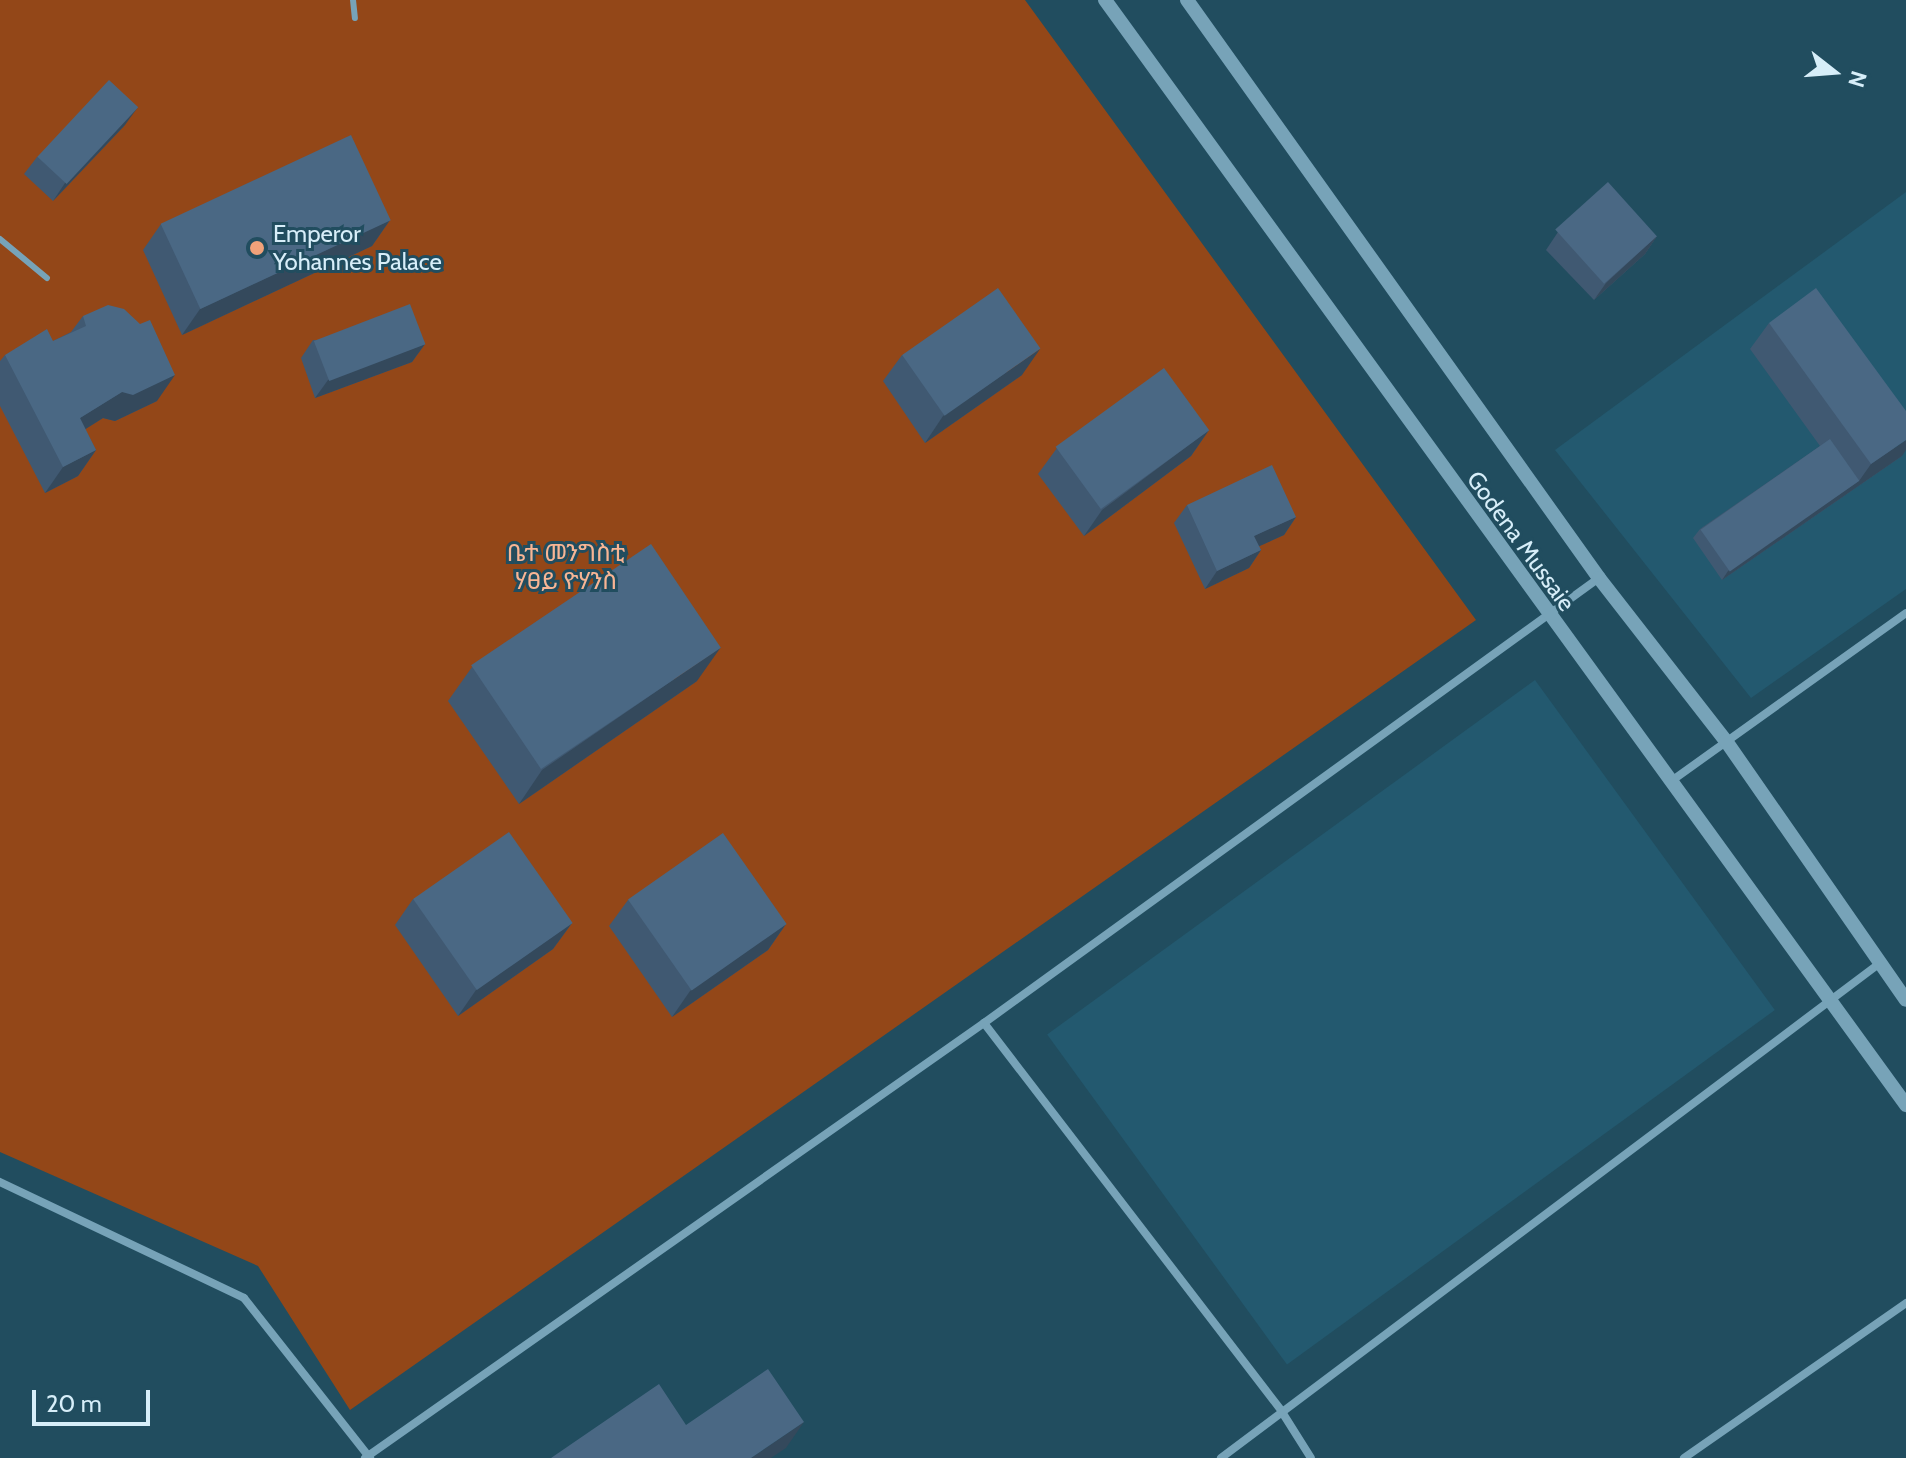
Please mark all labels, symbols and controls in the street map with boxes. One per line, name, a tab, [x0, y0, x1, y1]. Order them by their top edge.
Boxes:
north arrow	[1794, 32, 1874, 112]
text: N	[1842, 68, 1873, 91]
place label: Emperor Yohannes Palace	[273, 220, 442, 276]
marker: Emperor Yohannes Palace	[248, 239, 266, 257]
street label: Godena Mussaie	[1461, 466, 1581, 616]
park label: ቤተ መንግስቲ ሃፀይ ዮሃንስ	[507, 539, 625, 595]
scale bar	[36, 1374, 154, 1424]
text: 20 m	[46, 1389, 102, 1418]

